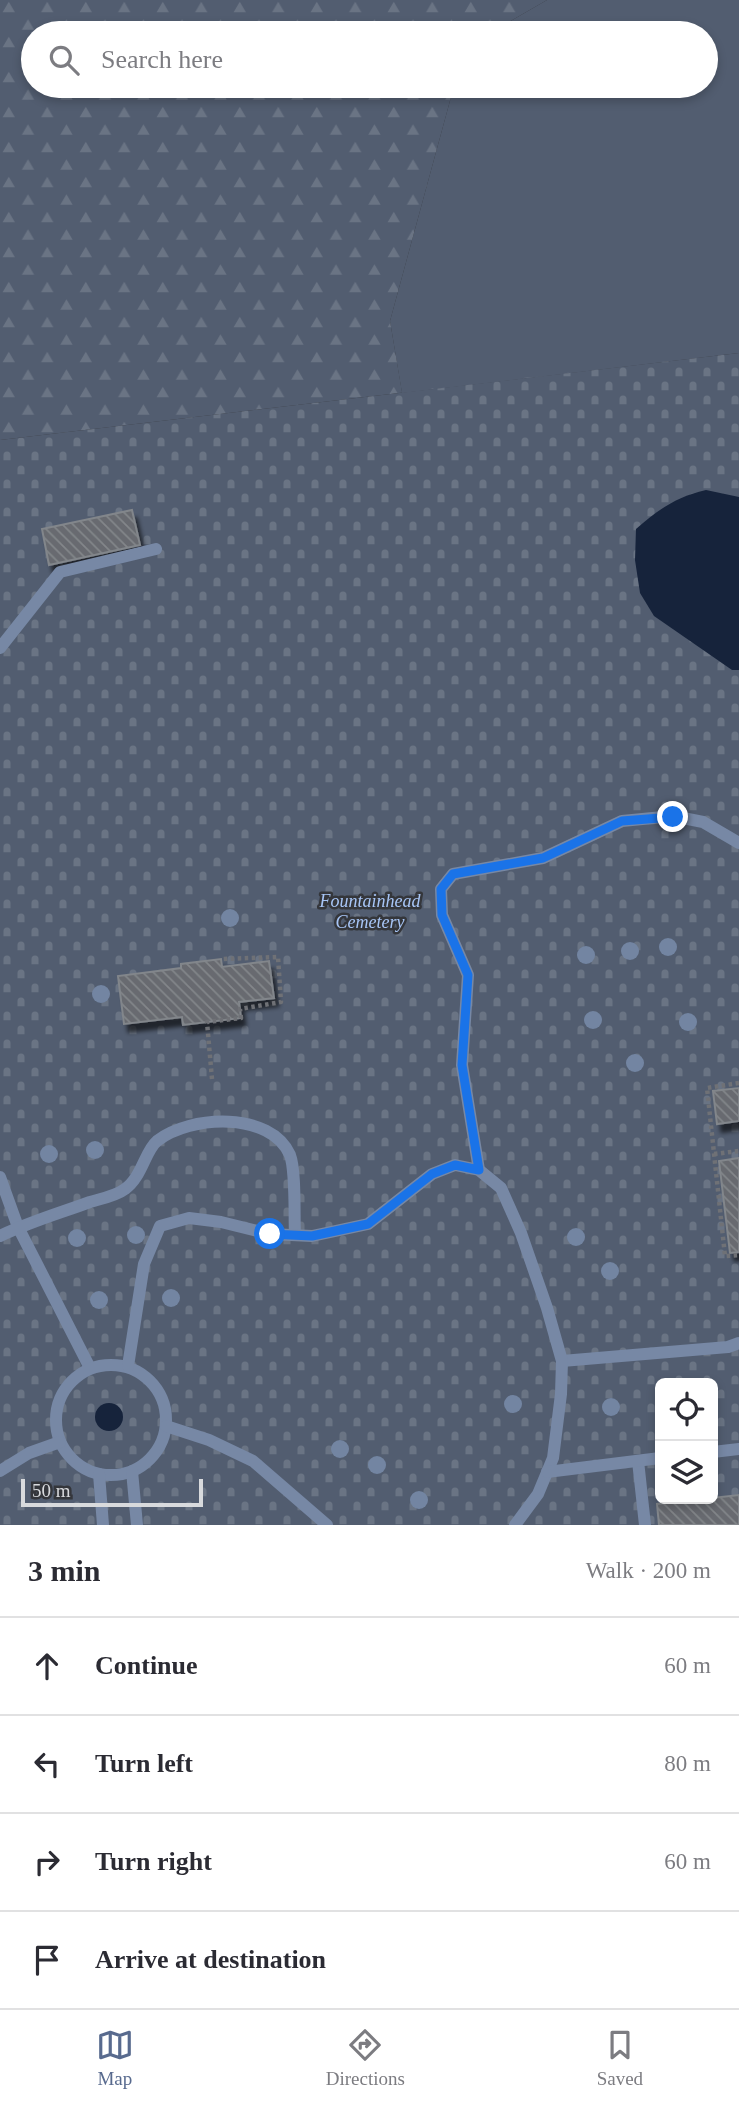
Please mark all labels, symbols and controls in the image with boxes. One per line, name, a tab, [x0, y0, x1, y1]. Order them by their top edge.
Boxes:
search box	[21, 21, 718, 98]
icon: search	[45, 41, 83, 79]
text: Search here	[101, 45, 223, 74]
route end	[657, 801, 688, 832]
park label: Fountainhead Cemetery	[319, 891, 421, 932]
route start	[254, 1218, 285, 1249]
map controls	[655, 1378, 718, 1504]
button: locate	[655, 1378, 718, 1441]
button: layers	[655, 1441, 718, 1504]
scale bar	[21, 1476, 203, 1508]
text: 50 m	[32, 1480, 71, 1501]
text: 3 min	[28, 1554, 101, 1587]
text: Walk · 200 m	[586, 1558, 711, 1583]
icon: ahead	[28, 1647, 66, 1685]
text: Continue	[95, 1651, 198, 1680]
text: 60 m	[664, 1653, 711, 1678]
icon: left	[28, 1745, 66, 1783]
text: Turn left	[95, 1749, 193, 1778]
text: 80 m	[664, 1751, 711, 1776]
icon: right	[28, 1843, 66, 1881]
text: Turn right	[95, 1847, 212, 1876]
text: 60 m	[664, 1849, 711, 1874]
icon: arrive	[28, 1941, 66, 1979]
text: Arrive at destination	[95, 1945, 326, 1974]
tab: Map	[96, 2026, 134, 2090]
tab: Directions	[326, 2026, 405, 2090]
tab: Saved	[597, 2026, 643, 2090]

